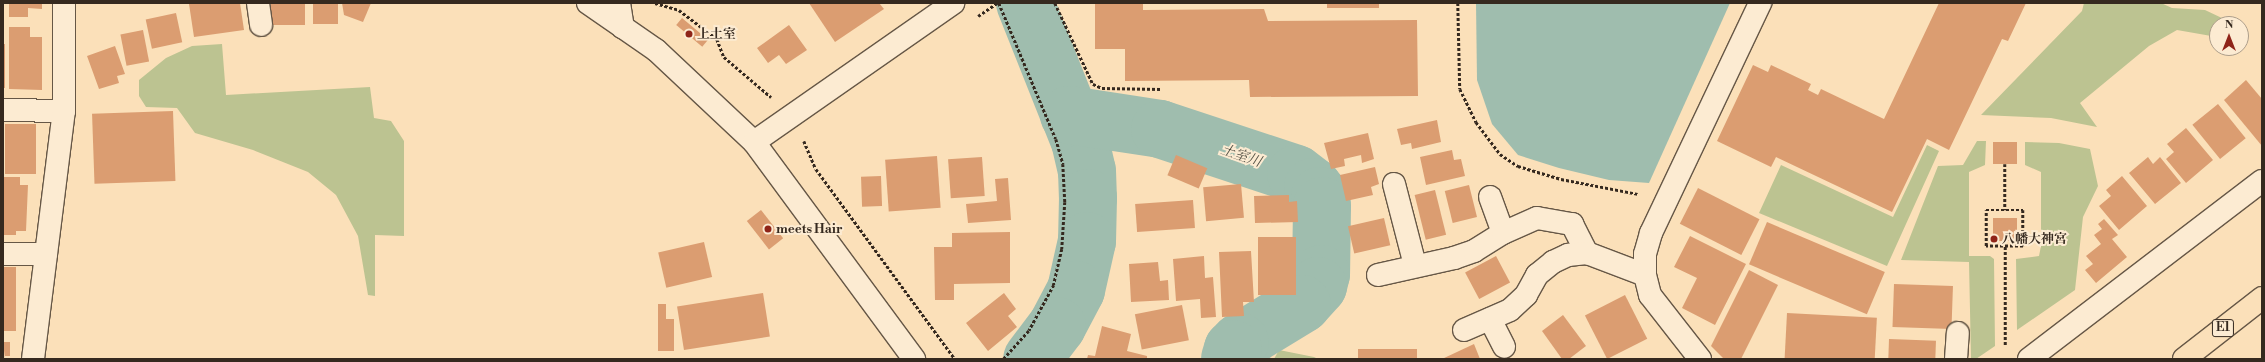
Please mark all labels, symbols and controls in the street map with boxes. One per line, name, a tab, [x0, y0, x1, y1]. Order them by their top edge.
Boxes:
north arrow	[2209, 16, 2249, 56]
text: N	[2225, 18, 2233, 32]
place label: 上土室	[697, 26, 736, 42]
marker: 上土室	[684, 29, 694, 39]
water label: 土室川	[1218, 141, 1264, 171]
place label: meets Hair	[776, 221, 843, 237]
marker: meets Hair	[763, 224, 773, 234]
place label: 八幡大神宮	[2002, 231, 2067, 247]
marker: 八幡大神宮	[1989, 234, 1999, 244]
road number: E1	[2211, 318, 2235, 338]

